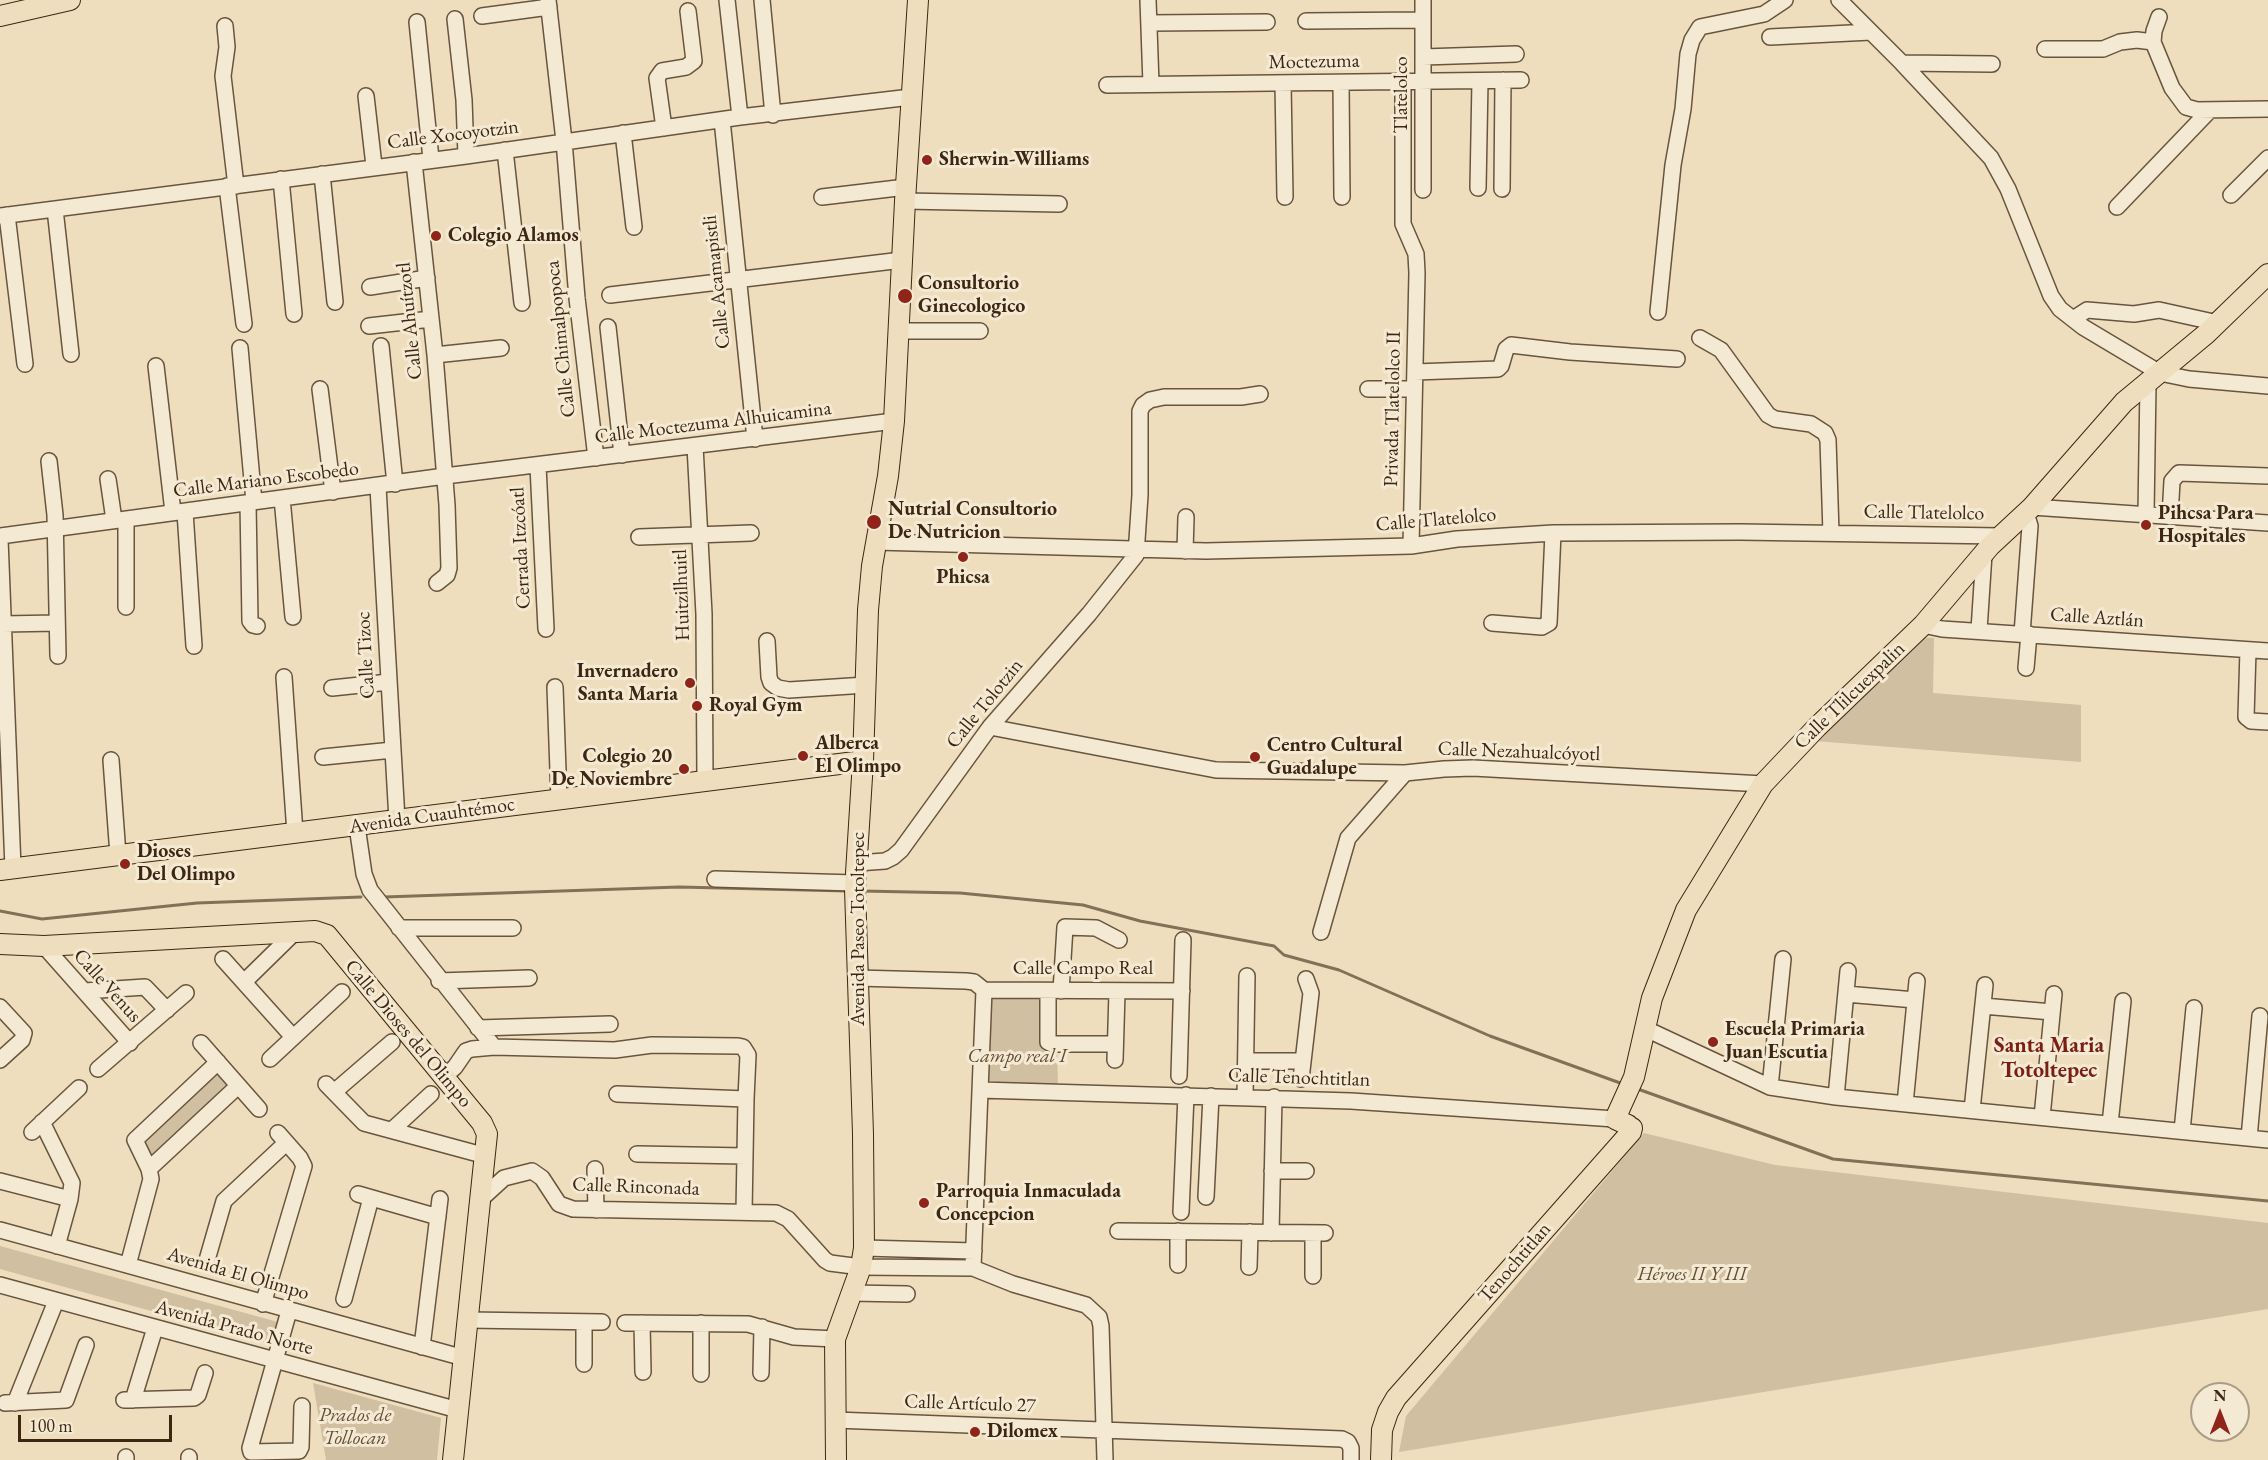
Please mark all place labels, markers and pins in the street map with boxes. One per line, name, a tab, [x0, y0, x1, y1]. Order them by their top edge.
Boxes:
place label: Sherwin-Williams	[939, 148, 1089, 172]
marker: Sherwin-Williams	[920, 153, 934, 167]
place label: Colegio Alamos	[448, 224, 579, 248]
marker: Colegio Alamos	[429, 229, 443, 243]
place label: Consultorio Ginecologico	[918, 272, 1025, 319]
marker: Consultorio Ginecologico	[896, 287, 914, 305]
place label: Nutrial Consultorio De Nutricion	[888, 498, 1057, 545]
place label: Pihcsa Para Hospitales	[2158, 502, 2254, 549]
marker: Nutrial Consultorio De Nutricion	[865, 513, 883, 531]
marker: Pihcsa Para Hospitales	[2139, 518, 2153, 532]
marker: Phicsa	[956, 550, 970, 564]
place label: Phicsa	[936, 566, 990, 590]
place label: Invernadero Santa Maria	[577, 660, 678, 707]
marker: Invernadero Santa Maria	[683, 676, 697, 690]
place label: Royal Gym	[709, 694, 802, 718]
marker: Royal Gym	[690, 699, 704, 713]
place label: Alberca El Olimpo	[815, 732, 901, 779]
place label: Centro Cultural Guadalupe	[1267, 734, 1402, 781]
place label: Colegio 20 De Noviembre	[551, 745, 672, 792]
marker: Alberca El Olimpo	[796, 749, 810, 763]
marker: Centro Cultural Guadalupe	[1248, 750, 1262, 764]
marker: Colegio 20 De Noviembre	[677, 762, 691, 776]
place label: Dioses Del Olimpo	[137, 840, 235, 887]
marker: Dioses Del Olimpo	[118, 857, 132, 871]
place label: Escuela Primaria Juan Escutia	[1725, 1018, 1865, 1065]
marker: Escuela Primaria Juan Escutia	[1706, 1035, 1720, 1049]
place label: Parroquia Inmaculada Concepcion	[936, 1180, 1121, 1227]
marker: Parroquia Inmaculada Concepcion	[917, 1196, 931, 1210]
place label: Dilomex	[987, 1420, 1058, 1444]
marker: Dilomex	[968, 1425, 982, 1439]

